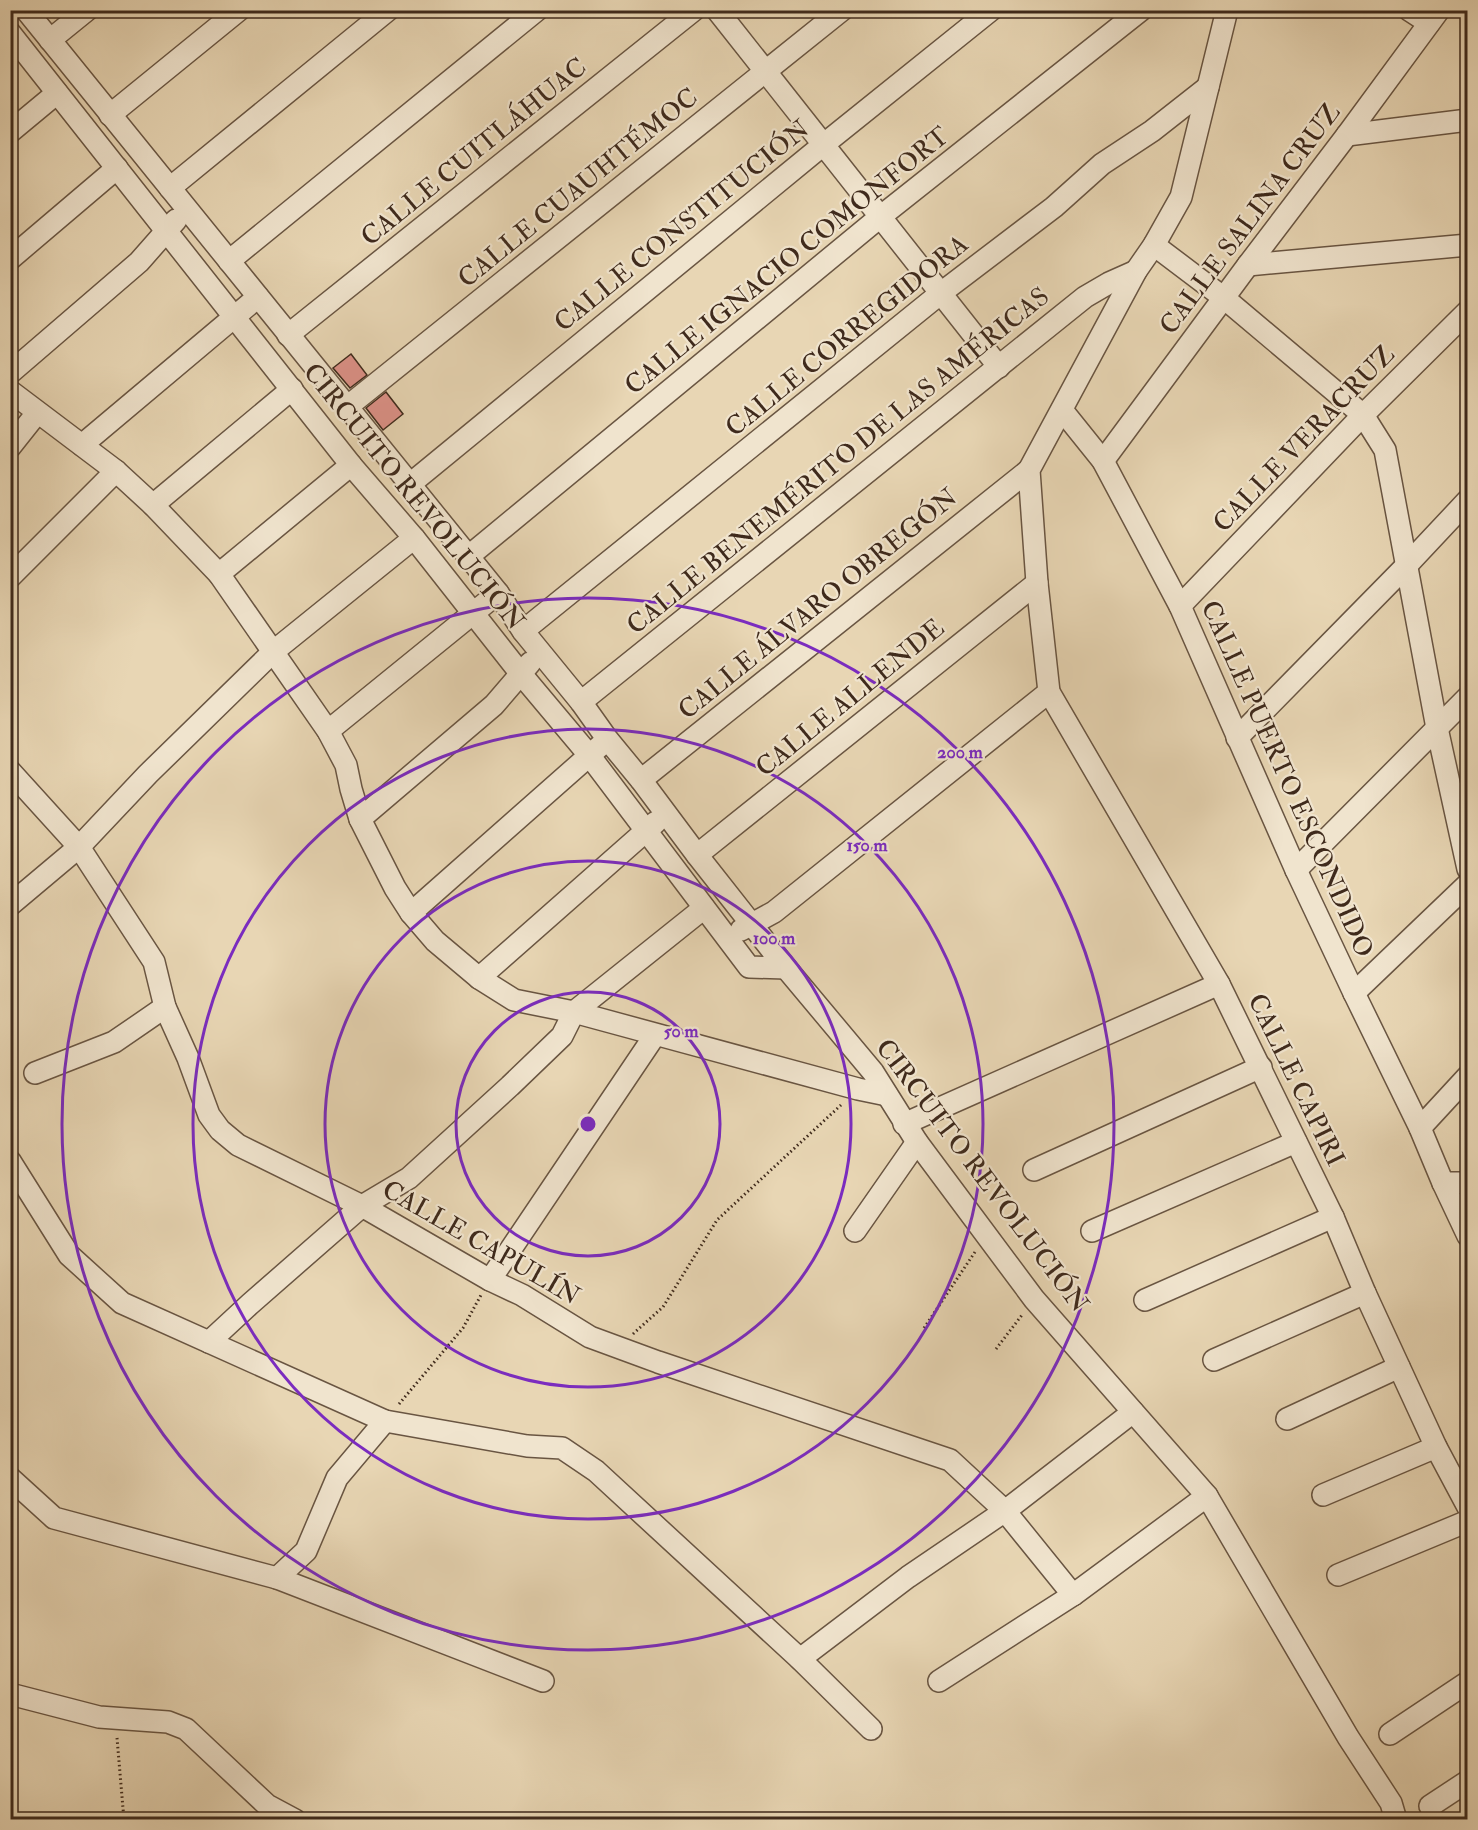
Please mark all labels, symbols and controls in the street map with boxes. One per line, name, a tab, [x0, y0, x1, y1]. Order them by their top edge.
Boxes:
street label: CALLE CUITLÁHUAC	[353, 49, 593, 253]
street label: CALLE CUAUHTÉMOC	[450, 80, 704, 295]
street label: CALLE SALINA CRUZ	[1153, 97, 1347, 341]
street label: CALLE CONSTITUCIÓN	[547, 111, 817, 339]
street label: CALLE IGNACIO COMONFORT	[618, 120, 956, 402]
street label: CALLE CORREGIDORA	[719, 228, 975, 444]
street label: CALLE BENEMÉRITO DE LAS AMÉRICAS	[619, 279, 1056, 642]
street label: CALLE VERACRUZ	[1207, 339, 1401, 539]
street label: CIRCUITO REVOLUCIÓN	[296, 356, 534, 638]
street label: CALLE ÁLVARO OBREGÓN	[671, 479, 965, 727]
street label: CALLE PUERTO ESCONDIDO	[1194, 596, 1380, 962]
street label: CALLE ALLENDE	[749, 612, 951, 784]
text: 200 m	[937, 741, 984, 764]
text: 150 m	[846, 834, 889, 857]
text: 100 m	[753, 927, 796, 950]
street label: CALLE CAPIRI	[1240, 989, 1352, 1171]
text: 50 m	[664, 1020, 699, 1043]
street label: CIRCUITO REVOLUCIÓN	[869, 1032, 1097, 1320]
centre of rings	[578, 1114, 598, 1134]
street label: CALLE CAPULÍN	[377, 1172, 587, 1313]

